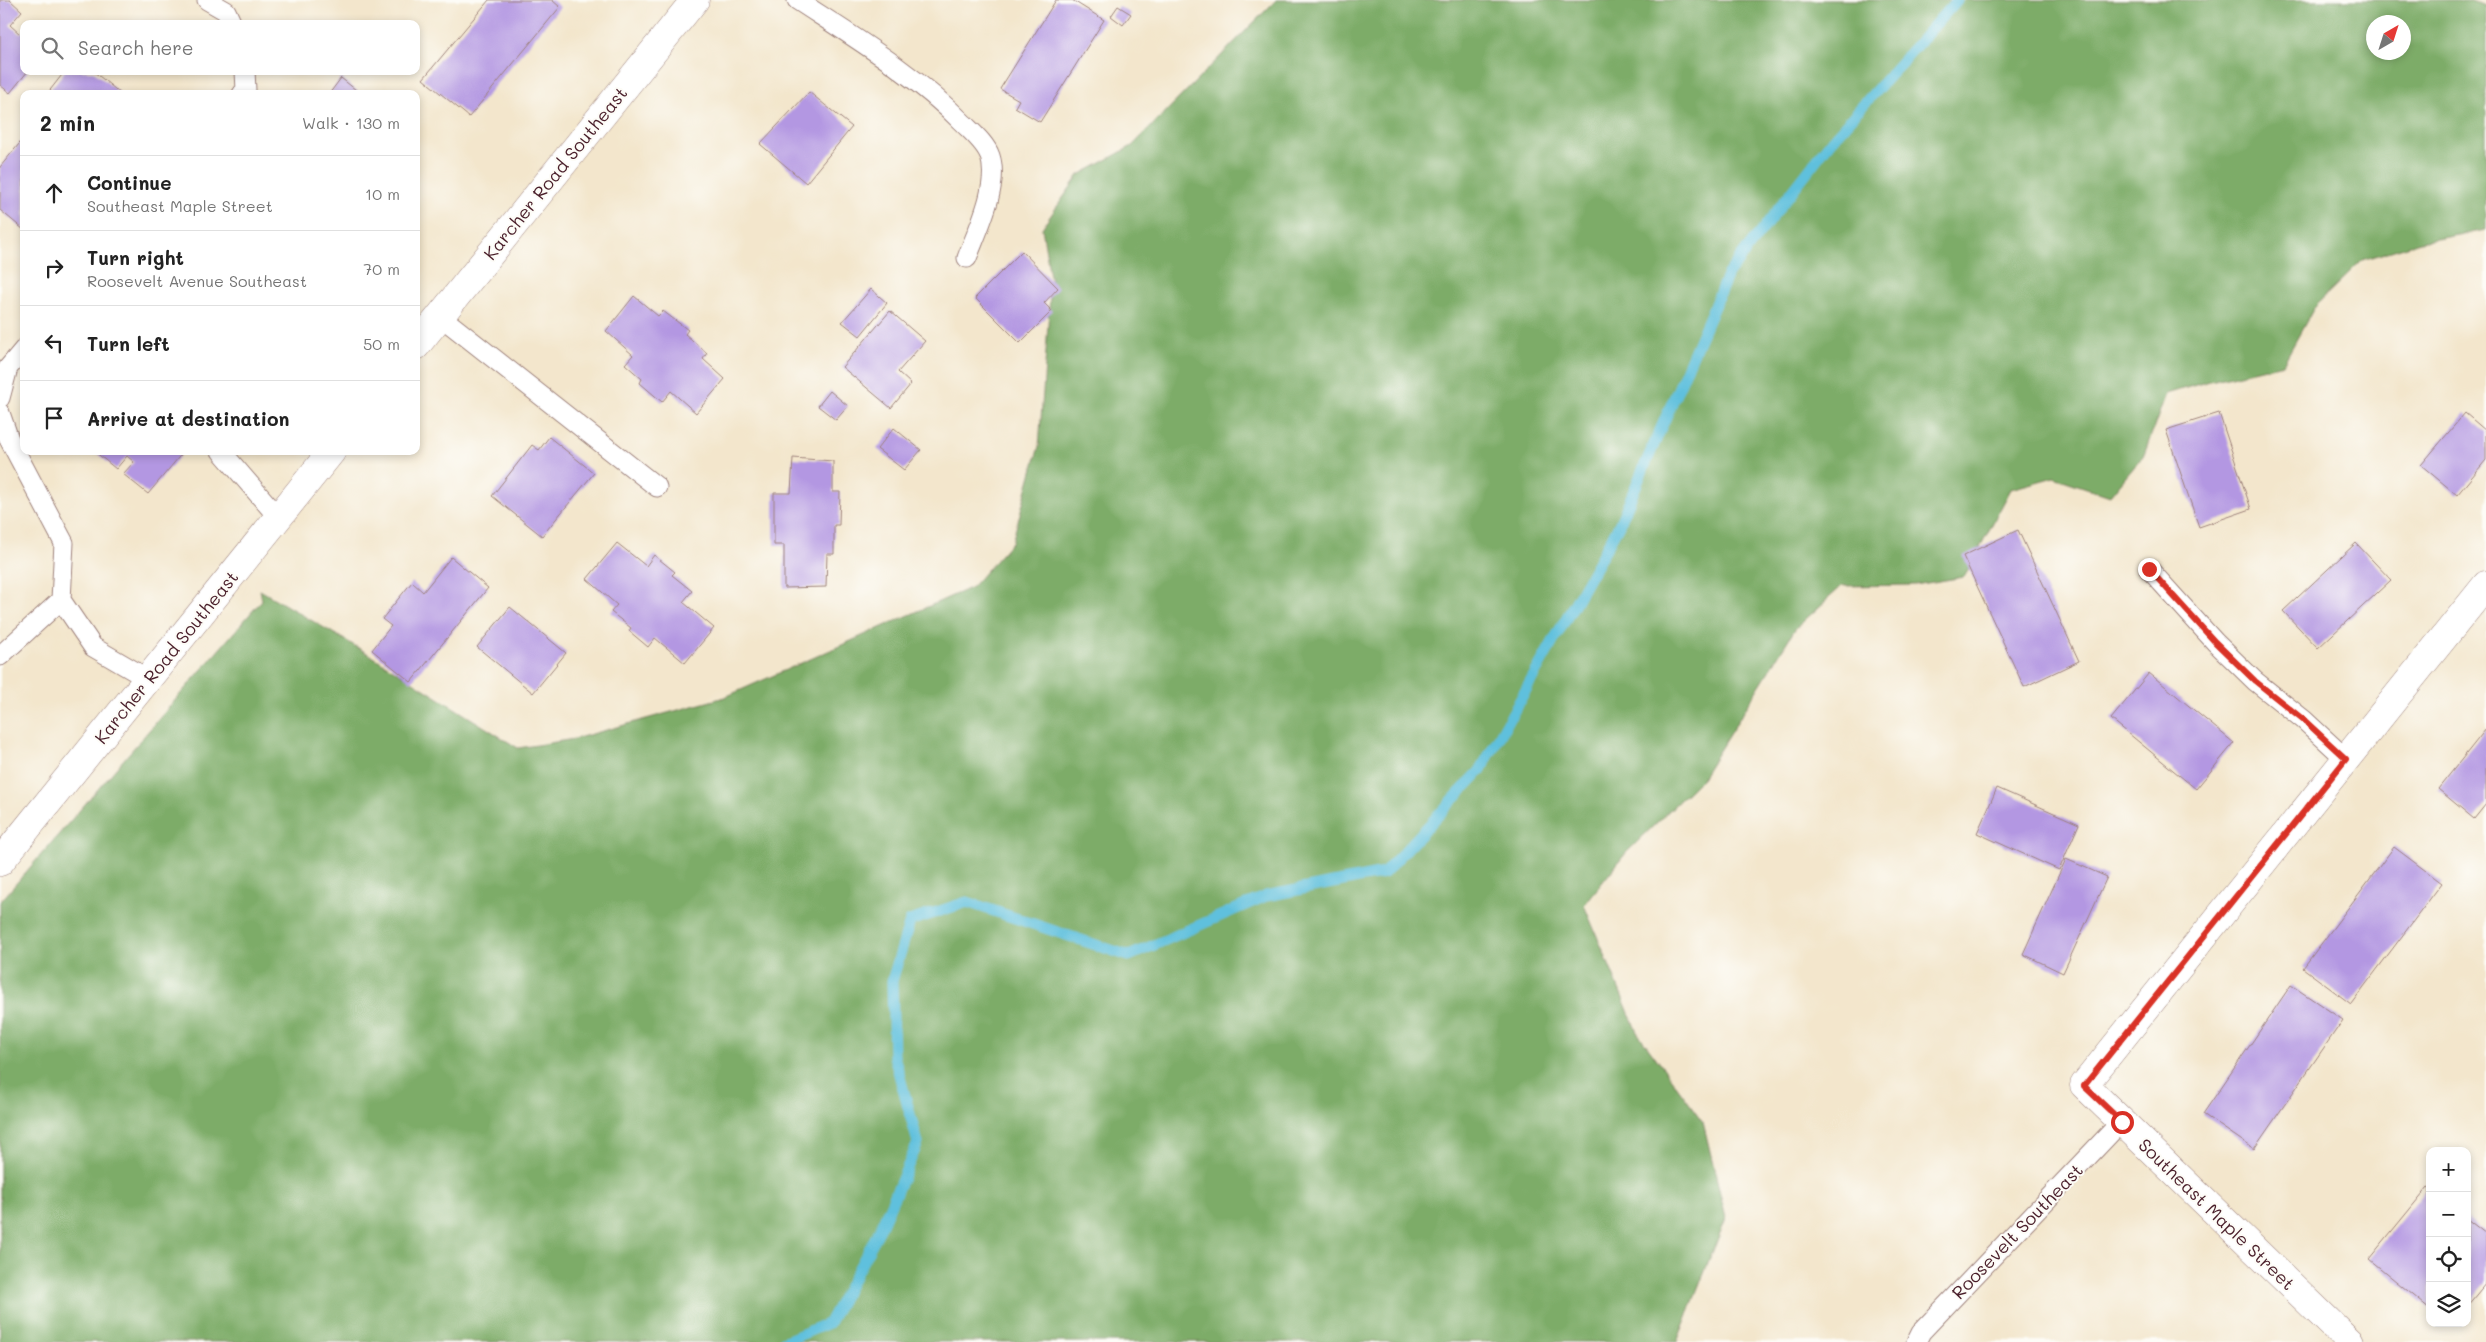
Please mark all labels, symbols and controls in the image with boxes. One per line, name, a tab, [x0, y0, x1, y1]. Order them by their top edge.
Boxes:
north arrow	[2366, 15, 2411, 60]
search box	[20, 20, 420, 75]
icon: search	[38, 34, 66, 62]
text: Search here	[78, 35, 194, 60]
street label: Karcher Road Southeast	[478, 81, 632, 265]
text: 2 min	[40, 109, 95, 136]
text: Walk · 130 m	[302, 112, 400, 133]
text: Continue	[87, 170, 172, 195]
icon: ahead	[40, 179, 68, 207]
text: 10 m	[365, 183, 400, 204]
text: Southeast Maple Street	[87, 195, 273, 216]
text: Turn right	[87, 245, 184, 270]
icon: right	[40, 254, 68, 282]
text: 70 m	[363, 258, 400, 279]
text: Roosevelt Avenue Southeast	[87, 270, 307, 291]
icon: left	[40, 329, 68, 357]
text: Turn left	[87, 331, 170, 356]
text: 50 m	[363, 333, 400, 354]
icon: arrive	[40, 404, 68, 432]
text: Arrive at destination	[87, 406, 290, 431]
route end	[2138, 558, 2161, 581]
street label: Karcher Road Southeast	[89, 565, 243, 749]
route start	[2111, 1111, 2134, 1134]
street label: Southeast Maple Street	[2134, 1133, 2300, 1295]
map controls	[2426, 1147, 2471, 1327]
button: +	[2426, 1147, 2471, 1192]
street label: Roosevelt Southeast	[1946, 1158, 2088, 1304]
button: −	[2426, 1192, 2471, 1237]
button: locate	[2426, 1237, 2471, 1282]
button: layers	[2426, 1282, 2471, 1327]

